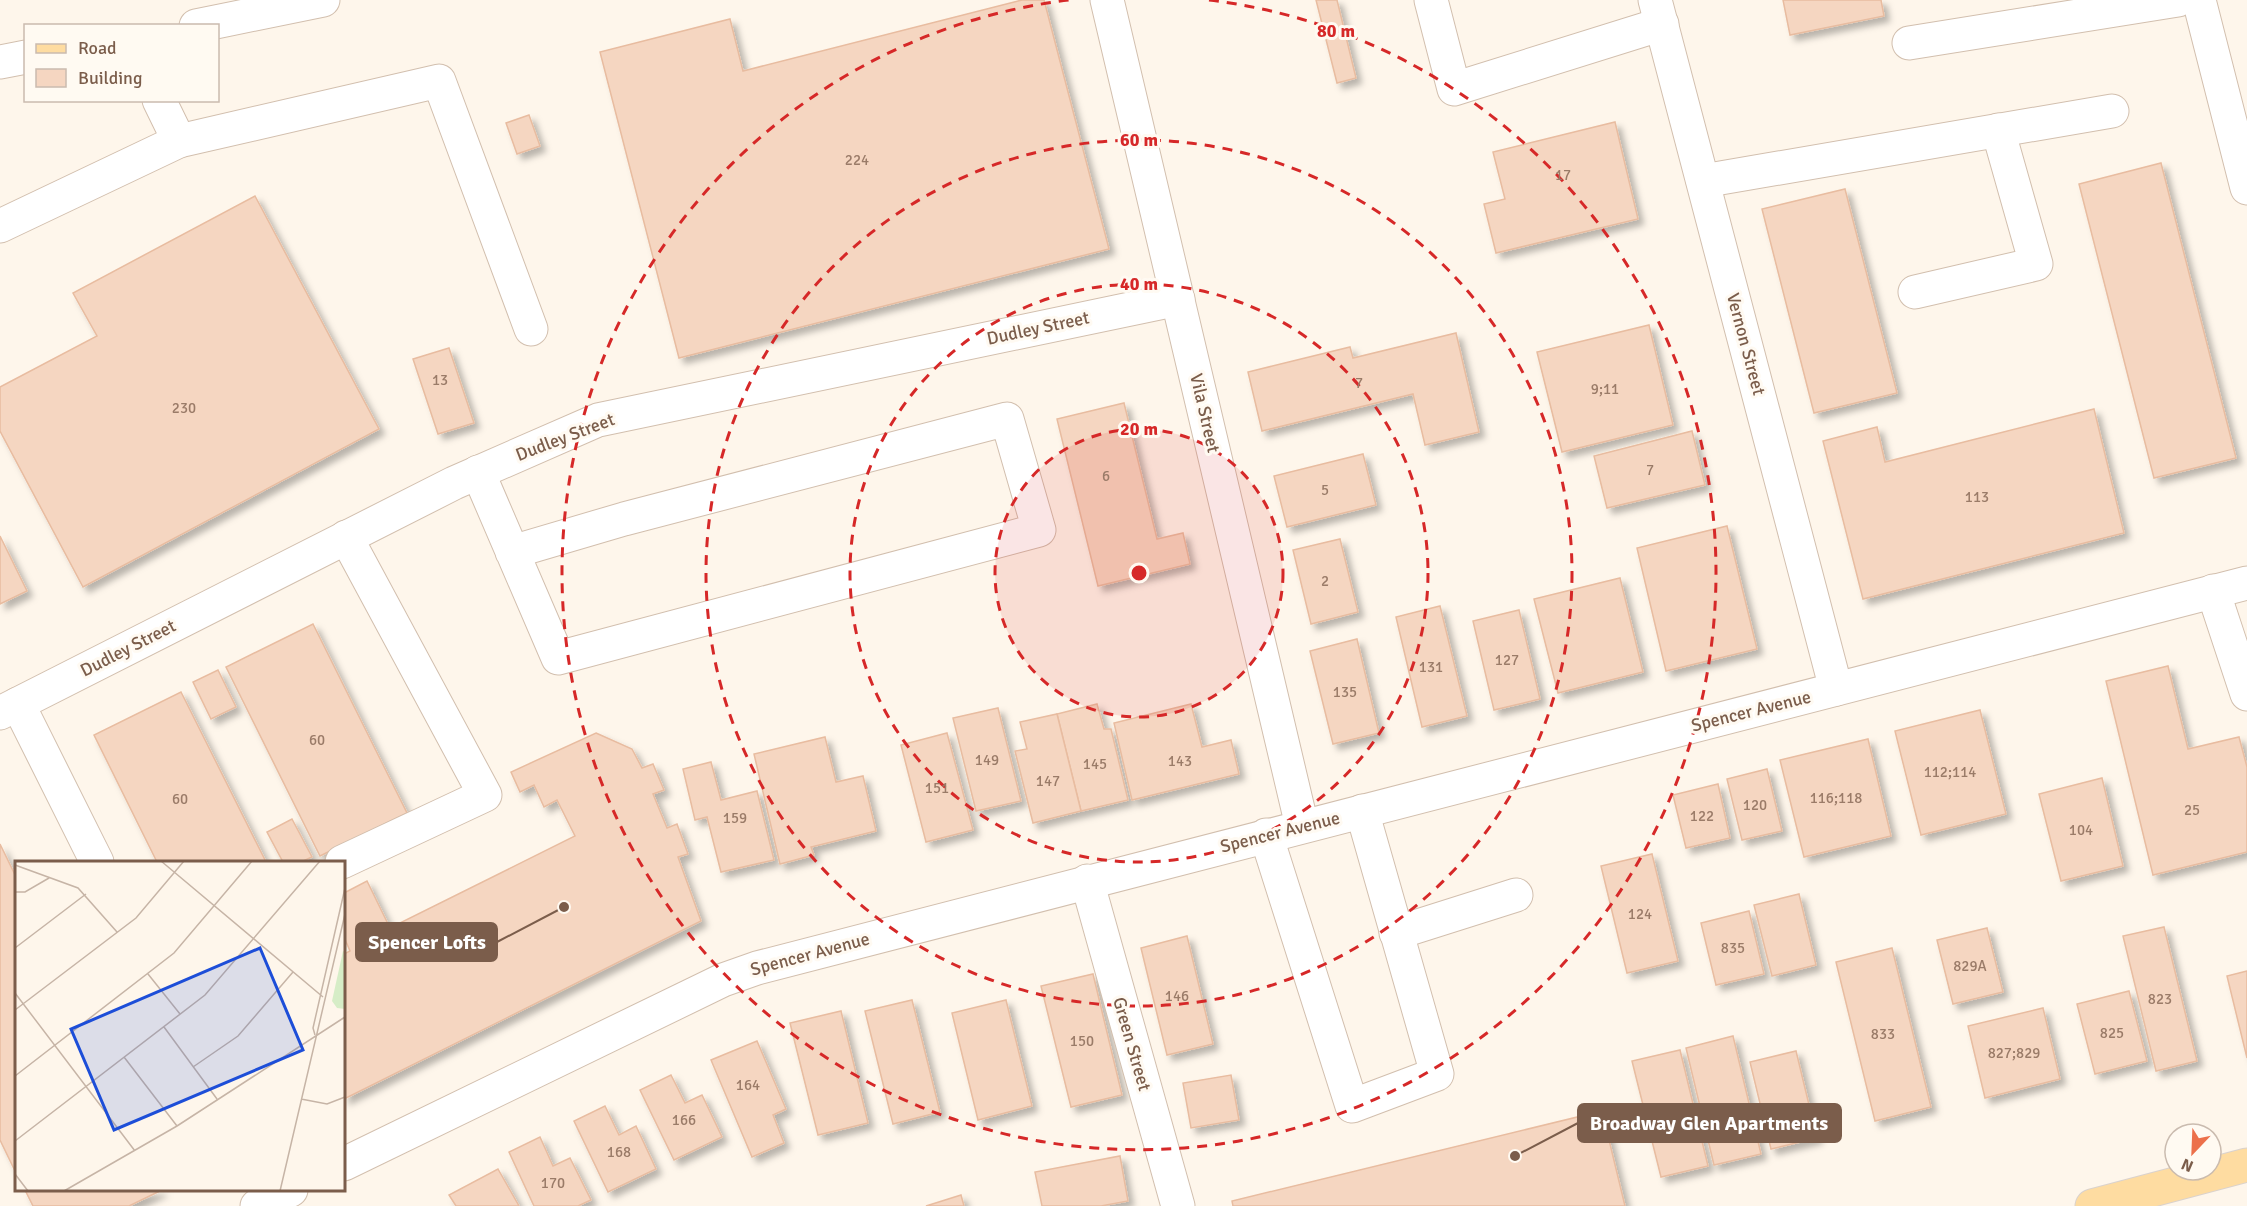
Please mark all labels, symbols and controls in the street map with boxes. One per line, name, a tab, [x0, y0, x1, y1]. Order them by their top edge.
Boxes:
text: 80 m	[1317, 20, 1355, 42]
legend	[24, 24, 219, 102]
text: Road	[78, 37, 117, 59]
text: Building	[78, 67, 142, 89]
text: 60 m	[1120, 129, 1158, 151]
house number: 224	[845, 151, 869, 169]
house number: 17	[1555, 166, 1571, 184]
text: 40 m	[1120, 273, 1158, 295]
street label: Vernon Street	[1722, 290, 1770, 398]
street label: Dudley Street	[985, 306, 1091, 350]
house number: 13	[432, 371, 448, 389]
street label: Vila Street	[1185, 371, 1225, 455]
house number: 7	[1355, 374, 1363, 392]
house number: 9;11	[1591, 380, 1619, 398]
house number: 230	[172, 399, 196, 417]
street label: Dudley Street	[512, 408, 618, 466]
text: 20 m	[1120, 418, 1158, 440]
house number: 7	[1646, 461, 1654, 479]
house number: 6	[1102, 467, 1110, 485]
house number: 5	[1321, 481, 1329, 499]
house number: 113	[1965, 488, 1989, 506]
centre of rings	[1129, 563, 1149, 583]
house number: 2	[1321, 572, 1329, 590]
street label: Dudley Street	[77, 615, 179, 681]
house number: 127	[1495, 651, 1519, 669]
house number: 131	[1419, 658, 1443, 676]
house number: 135	[1333, 683, 1357, 701]
street label: Spencer Avenue	[1689, 685, 1813, 737]
house number: 60	[309, 731, 325, 749]
house number: 149	[975, 751, 999, 769]
house number: 143	[1168, 752, 1192, 770]
house number: 145	[1083, 755, 1107, 773]
house number: 112;114	[1924, 763, 1976, 781]
house number: 147	[1036, 772, 1060, 790]
house number: 151	[925, 779, 949, 797]
house number: 116;118	[1810, 789, 1862, 807]
house number: 60	[172, 790, 188, 808]
house number: 120	[1743, 796, 1767, 814]
house number: 25	[2184, 801, 2200, 819]
street label: Spencer Avenue	[1218, 806, 1342, 858]
house number: 122	[1690, 807, 1714, 825]
house number: 159	[723, 809, 747, 827]
house number: 104	[2069, 821, 2093, 839]
inset map	[15, 861, 345, 1191]
house number: 124	[1628, 905, 1652, 923]
callout: Spencer Lofts	[356, 923, 497, 961]
street label: Spencer Avenue	[748, 928, 872, 980]
text: Spencer Lofts	[368, 930, 486, 955]
house number: 835	[1721, 939, 1745, 957]
house number: 829A	[1953, 957, 1987, 975]
house number: 146	[1165, 987, 1189, 1005]
house number: 823	[2148, 990, 2172, 1008]
street label: Green Street	[1108, 995, 1156, 1093]
house number: 825	[2100, 1024, 2124, 1042]
house number: 833	[1871, 1025, 1895, 1043]
house number: 150	[1070, 1032, 1094, 1050]
house number: 827;829	[1988, 1044, 2040, 1062]
house number: 164	[736, 1076, 760, 1094]
callout: Broadway Glen Apartments	[1578, 1104, 1841, 1142]
house number: 166	[672, 1111, 696, 1129]
text: Broadway Glen Apartments	[1590, 1111, 1828, 1136]
north arrow	[2163, 1122, 2223, 1182]
house number: 168	[607, 1143, 631, 1161]
text: N	[2178, 1154, 2197, 1176]
house number: 170	[541, 1174, 565, 1192]

